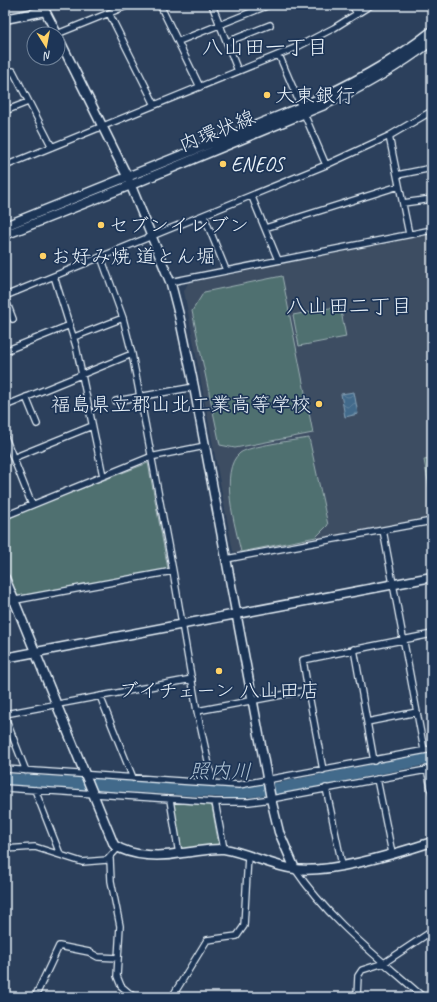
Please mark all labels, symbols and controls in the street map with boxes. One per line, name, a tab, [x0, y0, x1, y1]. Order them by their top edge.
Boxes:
north arrow	[26, 26, 66, 66]
district label: 八山田一丁目	[202, 34, 328, 60]
text: N	[41, 48, 53, 64]
place label: 大東銀行	[275, 83, 355, 108]
marker: 大東銀行	[262, 90, 272, 100]
street label: 内環状線	[175, 104, 259, 158]
place label: ENEOS	[231, 152, 286, 177]
marker: ENEOS	[218, 159, 228, 169]
place label: セブンイレブン	[109, 213, 249, 238]
marker: セブンイレブン	[96, 220, 106, 230]
place label: お好み焼 道とん堀	[51, 244, 216, 269]
marker: お好み焼 道とん堀	[38, 251, 48, 261]
district label: 八山田二丁目	[286, 293, 412, 319]
place label: 福島県立郡山北工業高等学校	[51, 392, 311, 417]
marker: 福島県立郡山北工業高等学校	[314, 399, 324, 409]
marker: ブイチェーン 八山田店	[214, 666, 224, 676]
place label: ブイチェーン 八山田店	[118, 678, 320, 703]
water label: 照内川	[188, 757, 252, 785]

